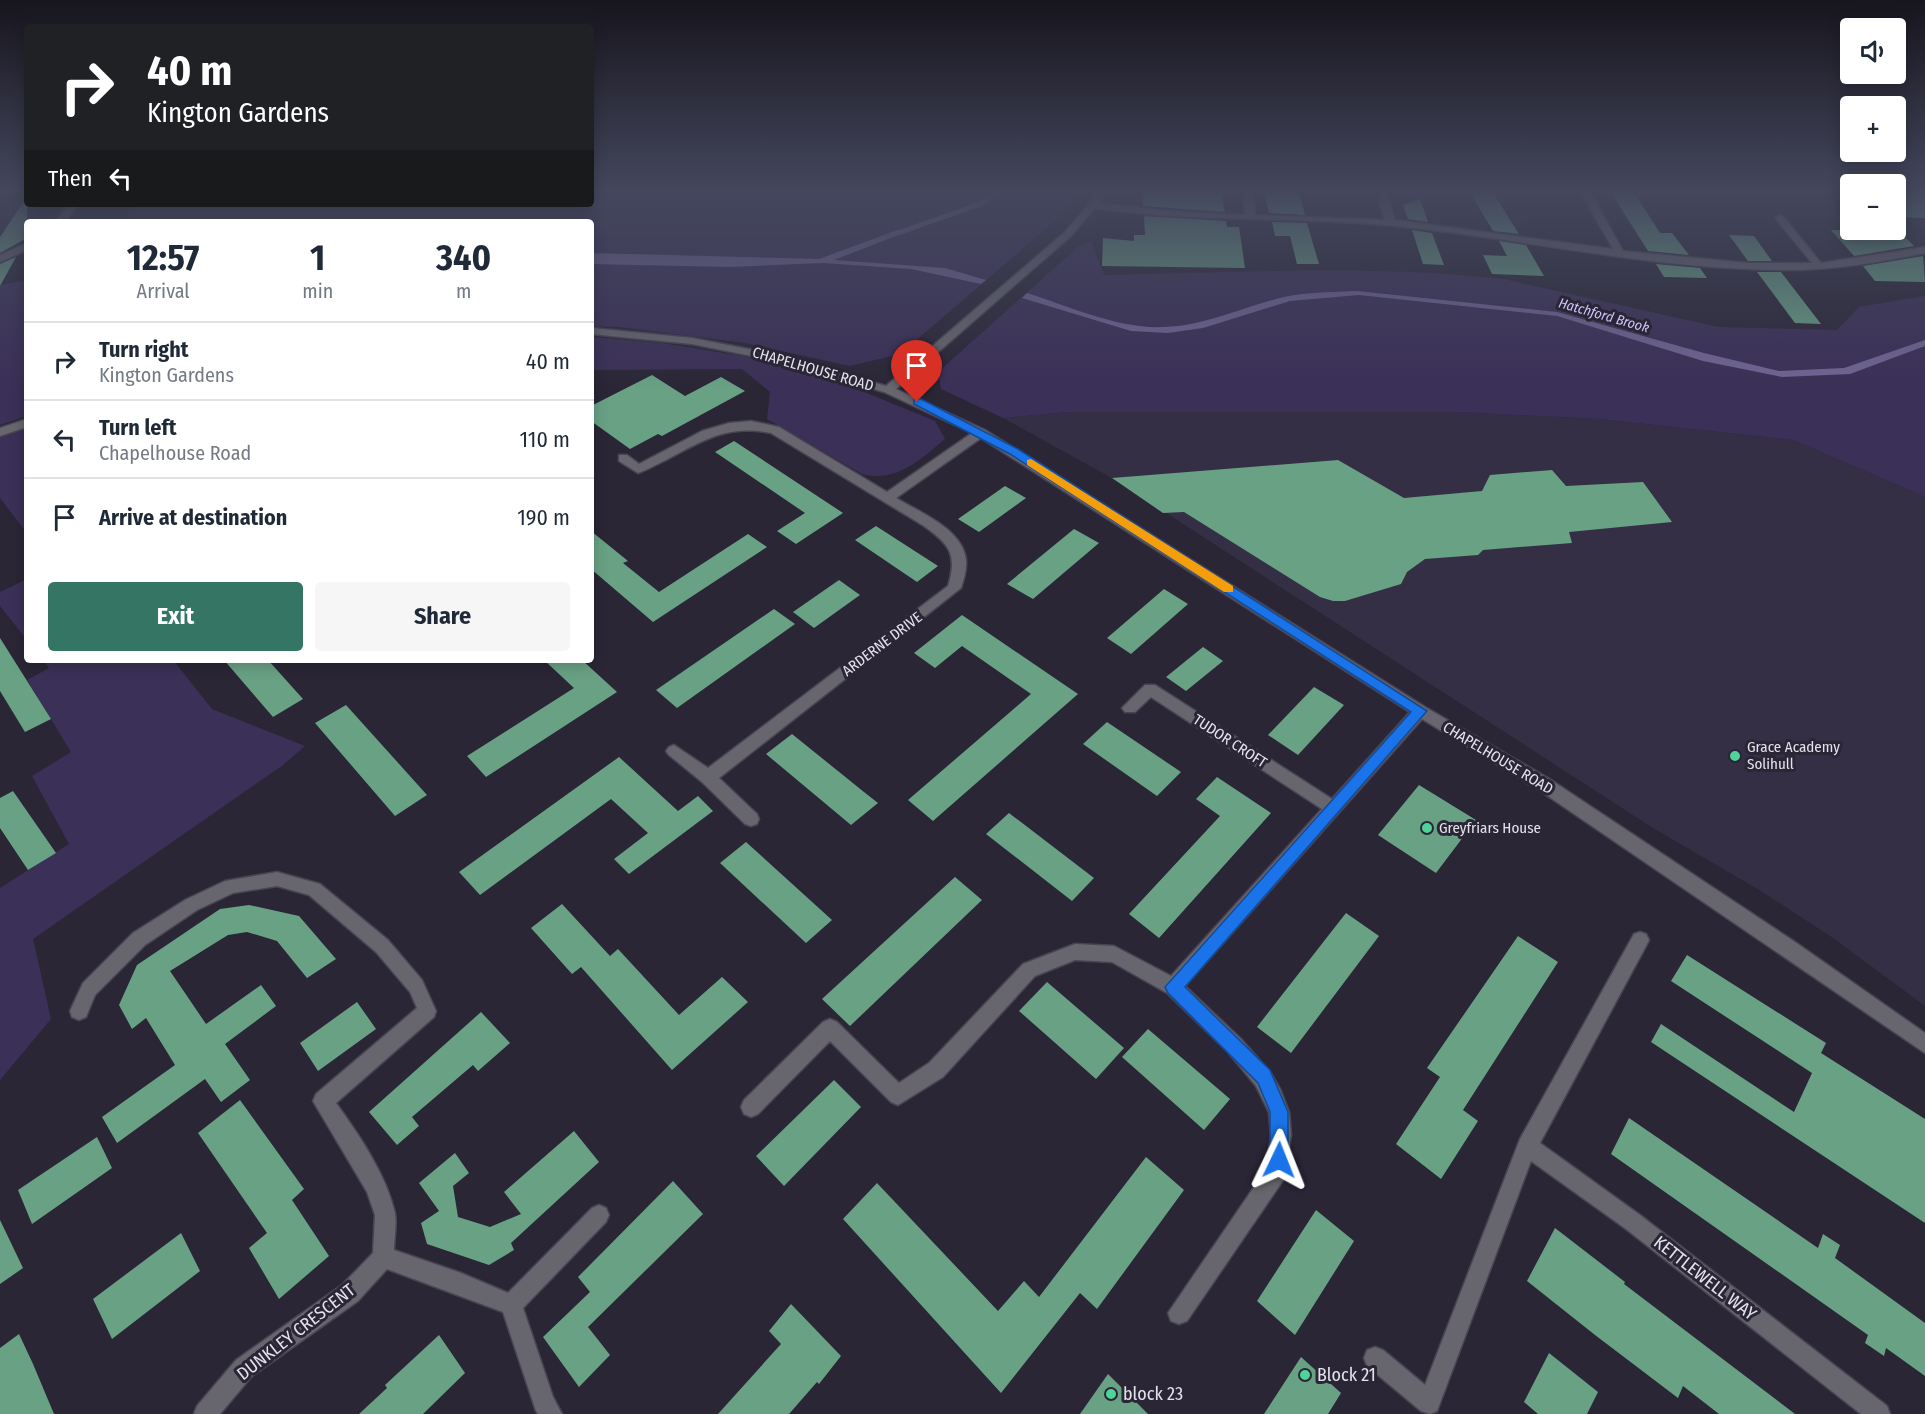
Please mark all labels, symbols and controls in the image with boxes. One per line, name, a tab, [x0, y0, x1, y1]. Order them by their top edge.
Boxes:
map controls	[1840, 18, 1906, 240]
button: sound	[1840, 18, 1906, 84]
text: 40 m	[147, 46, 232, 96]
icon: right	[48, 48, 126, 126]
button: +	[1840, 96, 1906, 162]
text: Kington Gardens	[147, 97, 329, 129]
icon: left	[104, 162, 137, 195]
text: Then	[48, 165, 92, 192]
button: −	[1840, 174, 1906, 240]
text: 12:57	[127, 236, 199, 280]
text: 1	[310, 236, 325, 280]
text: 340	[436, 236, 491, 280]
text: Arrival	[137, 279, 190, 303]
text: min	[302, 279, 333, 303]
text: m	[456, 279, 471, 303]
water label: Hatchford Brook	[1557, 294, 1651, 337]
text: Turn right	[99, 336, 188, 363]
pin	[891, 340, 942, 402]
street label: CHAPELHOUSE ROAD	[750, 343, 876, 395]
icon: right	[48, 345, 81, 378]
text: 40 m	[526, 348, 570, 375]
icon: arrive	[900, 349, 933, 382]
text: Kington Gardens	[99, 363, 234, 387]
text: Turn left	[99, 414, 177, 441]
icon: left	[48, 423, 81, 456]
text: 110 m	[520, 426, 570, 453]
text: Chapelhouse Road	[99, 441, 251, 465]
icon: arrive	[48, 501, 81, 534]
text: Arrive at destination	[99, 504, 287, 531]
text: 190 m	[517, 504, 570, 531]
button: Exit	[48, 582, 303, 651]
button: Share	[315, 582, 570, 651]
street label: ARDERNE DRIVE	[839, 608, 925, 680]
street label: TUDOR CROFT	[1190, 711, 1270, 772]
street label: CHAPELHOUSE ROAD	[1440, 718, 1556, 798]
place label: Grace Academy Solihull	[1747, 738, 1840, 773]
marker: Grace Academy Solihull	[1728, 749, 1742, 763]
place label: Greyfriars House	[1439, 819, 1541, 837]
marker: Greyfriars House	[1420, 821, 1434, 835]
position arrow	[1247, 1128, 1311, 1192]
street label: KETTLEWELL WAY	[1649, 1231, 1761, 1325]
street label: DUNKLEY CRESCENT	[232, 1279, 360, 1385]
place label: Block 21	[1317, 1364, 1376, 1386]
marker: Block 21	[1298, 1368, 1312, 1382]
place label: block 23	[1123, 1383, 1183, 1405]
marker: block 23	[1104, 1387, 1118, 1401]

